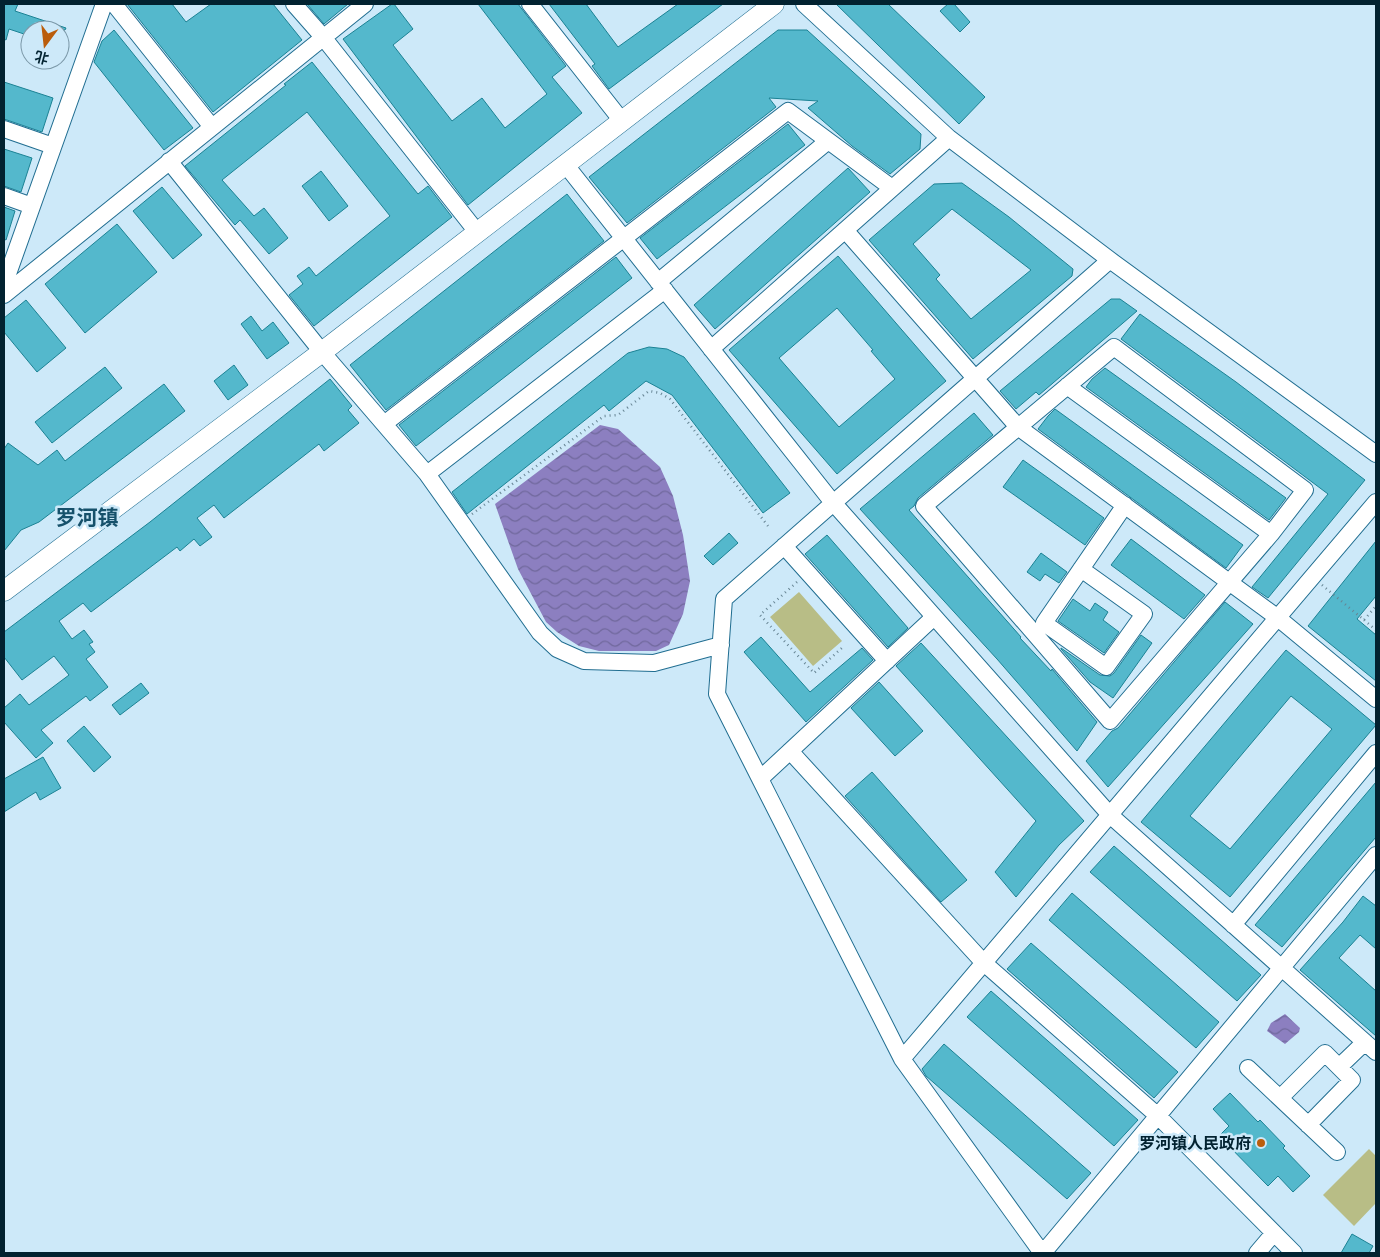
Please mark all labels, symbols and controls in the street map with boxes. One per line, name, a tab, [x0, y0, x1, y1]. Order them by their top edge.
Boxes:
north arrow	[20, 20, 70, 70]
text: 北	[33, 46, 51, 66]
district label: 罗河镇	[56, 506, 119, 533]
place label: 罗河镇人民政府	[1139, 1134, 1251, 1155]
marker: 罗河镇人民政府	[1255, 1137, 1267, 1149]

